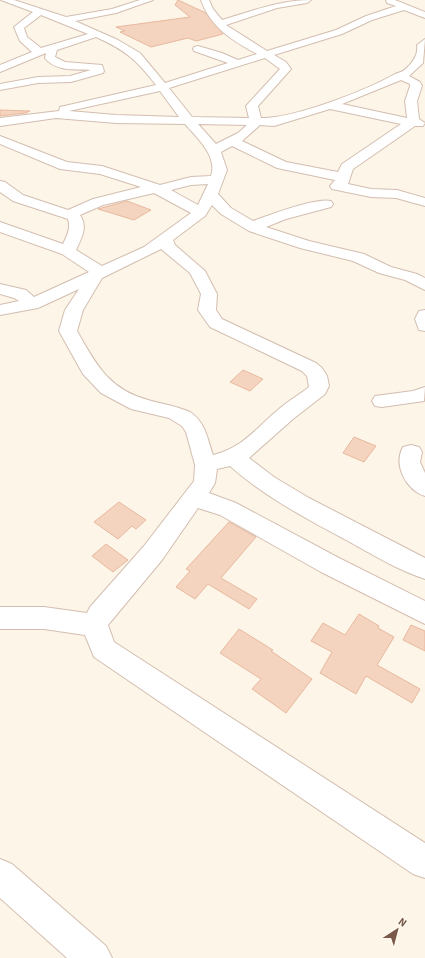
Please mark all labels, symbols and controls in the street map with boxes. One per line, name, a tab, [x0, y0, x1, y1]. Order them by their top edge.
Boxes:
north arrow	[377, 910, 417, 950]
text: N	[395, 914, 410, 931]

